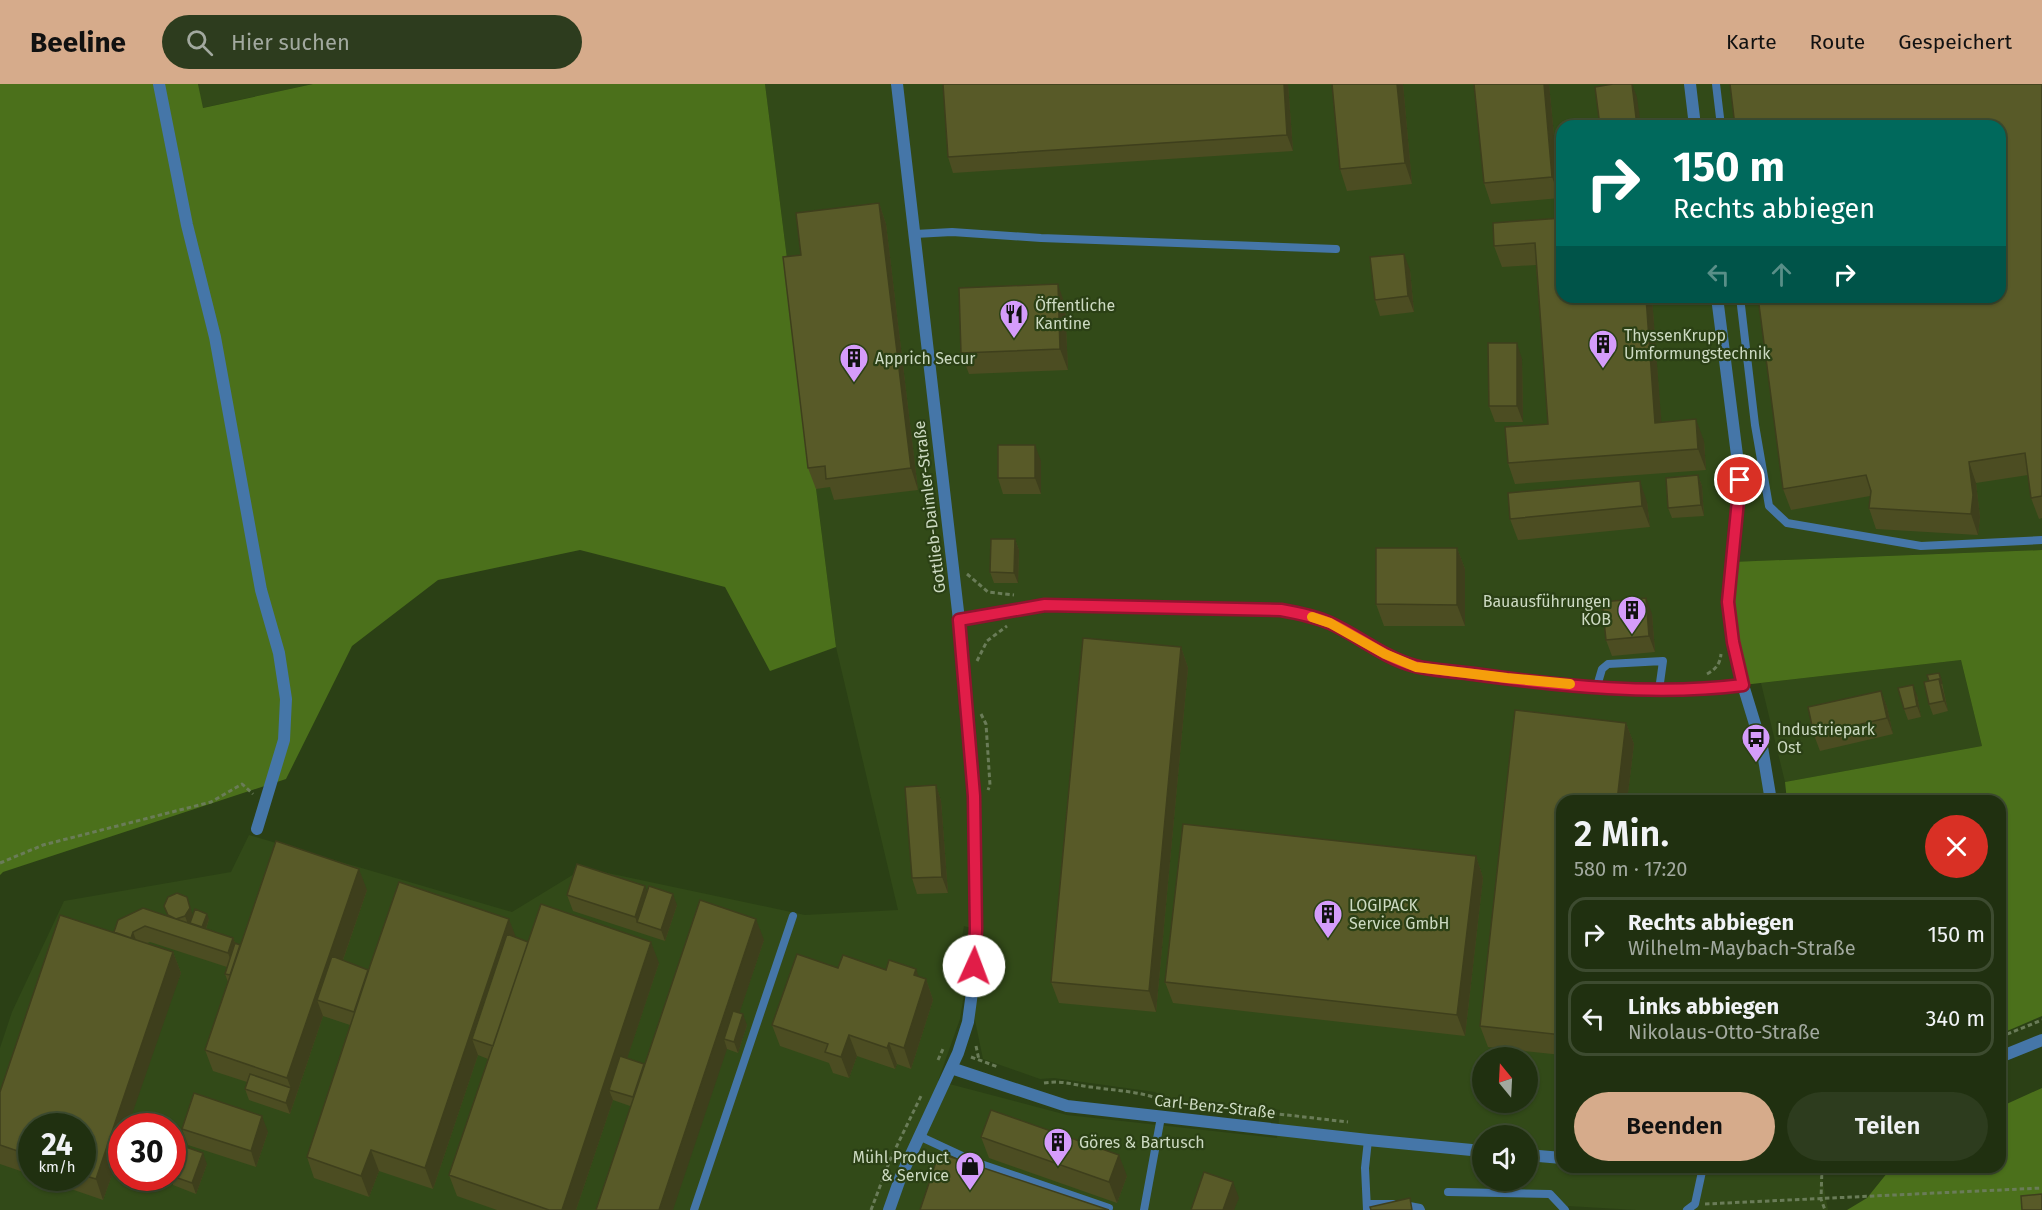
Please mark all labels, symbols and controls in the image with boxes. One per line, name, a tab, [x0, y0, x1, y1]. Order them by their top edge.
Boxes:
search box	[162, 15, 582, 69]
text: Beeline	[30, 26, 126, 59]
icon: search	[183, 26, 216, 59]
text: Hier suchen	[231, 29, 350, 56]
text: Karte	[1726, 29, 1777, 55]
text: Route	[1810, 29, 1865, 55]
text: Gespeichert	[1898, 29, 2012, 55]
text: 150 m	[1673, 142, 1785, 192]
icon: right	[1574, 144, 1652, 222]
text: Rechts abbiegen	[1673, 193, 1875, 225]
icon: left	[1702, 258, 1735, 291]
icon: ahead	[1765, 258, 1798, 291]
icon: right	[1828, 258, 1861, 291]
place label: Öffentliche Kantine	[1035, 296, 1115, 333]
restaurant icon: Öffentliche Kantine	[998, 298, 1030, 340]
place label: ThyssenKrupp Umformungstechnik	[1624, 326, 1771, 363]
building icon: ThyssenKrupp Umformungstechnik	[1587, 328, 1619, 370]
building icon: Apprich Secur	[838, 342, 870, 384]
place label: Apprich Secur	[875, 349, 976, 368]
street label: Gottlieb-Daimler-Straße	[909, 420, 950, 594]
pin	[1714, 454, 1765, 505]
icon: arrive	[1723, 463, 1756, 496]
place label: Bauausführungen KOB	[1483, 592, 1611, 629]
building icon: Bauausführungen KOB	[1616, 594, 1648, 636]
place label: Industriepark Ost	[1777, 720, 1876, 757]
bus stop icon: Industriepark Ost	[1740, 722, 1772, 764]
text: 2 Min.	[1574, 812, 1669, 856]
button: close	[1925, 815, 1988, 878]
text: 580 m · 17:20	[1574, 857, 1687, 881]
place label: LOGIPACK Service GmbH	[1349, 896, 1449, 933]
building icon: LOGIPACK Service GmbH	[1312, 898, 1344, 940]
text: Rechts abbiegen	[1628, 909, 1794, 936]
icon: right	[1577, 918, 1610, 951]
text: 150 m	[1927, 921, 1985, 948]
position arrow	[942, 934, 1006, 998]
text: Wilhelm-Maybach-Straße	[1628, 936, 1856, 960]
text: Links abbiegen	[1628, 993, 1779, 1020]
icon: left	[1577, 1002, 1610, 1035]
text: 340 m	[1925, 1005, 1985, 1032]
text: Nikolaus-Otto-Straße	[1628, 1020, 1820, 1044]
north arrow	[1472, 1047, 1538, 1113]
map controls	[1472, 1047, 1538, 1191]
street label: Carl-Benz-Straße	[1153, 1091, 1276, 1122]
button: Beenden	[1574, 1092, 1775, 1161]
button: Teilen	[1787, 1092, 1988, 1161]
speed limit sign: 30	[108, 1113, 186, 1191]
button: sound	[1472, 1125, 1538, 1191]
building icon: Göres & Bartusch	[1042, 1126, 1074, 1168]
text: 24	[41, 1127, 73, 1163]
place label: Göres & Bartusch	[1079, 1133, 1205, 1152]
place label: Mühl Product & Service	[853, 1148, 949, 1185]
shop icon: Mühl Product & Service	[954, 1150, 986, 1192]
text: km/h	[38, 1158, 76, 1176]

